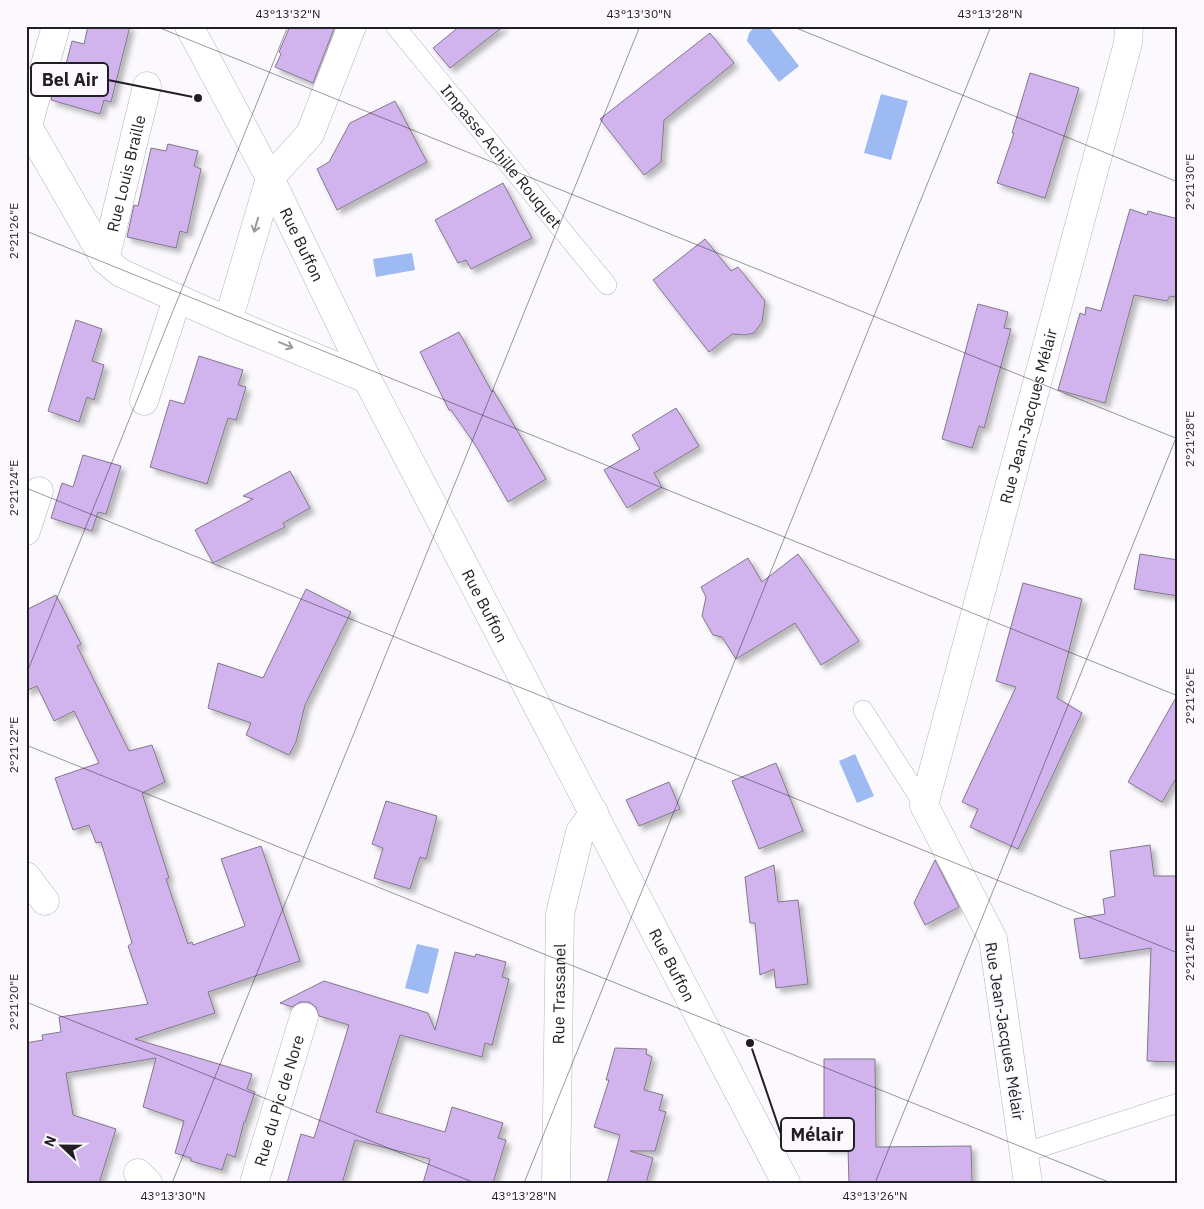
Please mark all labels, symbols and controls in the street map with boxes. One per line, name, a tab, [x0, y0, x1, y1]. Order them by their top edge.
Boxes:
text: 43°13'32"N	[255, 6, 321, 21]
text: 43°13'30"N	[606, 6, 672, 21]
text: 43°13'28"N	[957, 6, 1023, 21]
callout: Bel Air	[31, 63, 108, 96]
text: Bel Air	[42, 68, 98, 91]
street label: Impasse Achille Rouquet	[437, 80, 566, 232]
street label: Rue Louis Braille	[102, 113, 150, 234]
text: 2°21'30"E	[1182, 154, 1197, 210]
text: 2°21'26"E	[6, 203, 21, 259]
street label: Rue Buffon	[276, 204, 328, 285]
one-way arrow	[251, 216, 261, 232]
street label: Rue Jean-Jacques Mélair	[995, 326, 1061, 506]
one-way arrow	[278, 341, 293, 350]
text: 2°21'28"E	[1182, 411, 1197, 467]
text: 2°21'24"E	[6, 460, 21, 516]
street label: Rue Buffon	[458, 566, 512, 646]
text: 2°21'26"E	[1182, 668, 1197, 724]
text: 2°21'22"E	[6, 717, 21, 773]
street label: Rue Buffon	[645, 925, 700, 1005]
text: 2°21'24"E	[1182, 925, 1197, 981]
street label: Rue Jean-Jacques Mélair	[981, 940, 1029, 1122]
street label: Rue Trassanel	[548, 943, 570, 1045]
text: 2°21'20"E	[6, 974, 21, 1030]
street label: Rue du Pic de Nore	[250, 1032, 308, 1169]
callout: Mélair	[781, 1118, 854, 1151]
north arrow	[38, 1122, 88, 1172]
text: Mélair	[791, 1123, 843, 1146]
text: N	[40, 1133, 60, 1149]
text: 43°13'30"N	[140, 1188, 206, 1203]
text: 43°13'28"N	[491, 1188, 557, 1203]
text: 43°13'26"N	[842, 1188, 908, 1203]

